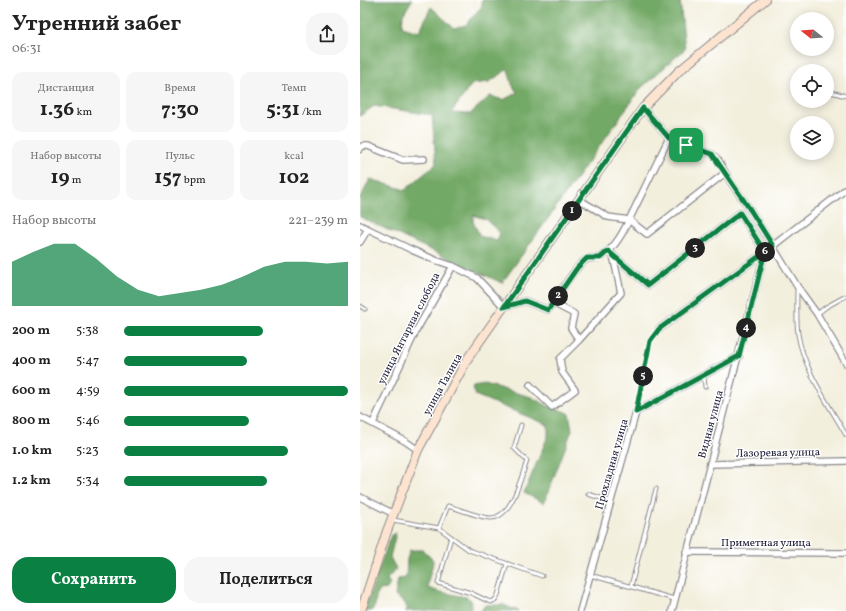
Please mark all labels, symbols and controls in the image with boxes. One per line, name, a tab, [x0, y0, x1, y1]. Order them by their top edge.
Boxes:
text: Утренний забег	[12, 9, 181, 40]
north arrow	[790, 12, 834, 56]
map controls	[790, 12, 834, 160]
button: share	[306, 13, 348, 55]
text: 06:31	[12, 40, 41, 58]
button: locate	[790, 64, 834, 108]
text: Дистанция	[38, 81, 94, 96]
text: Время	[164, 81, 196, 96]
text: Темп	[282, 81, 306, 96]
text: 1.36	[40, 96, 74, 124]
text: 7:30	[161, 96, 199, 124]
text: 5:31	[266, 96, 300, 124]
text: km	[74, 105, 92, 120]
text: /km	[300, 105, 322, 120]
button: layers	[790, 116, 834, 160]
pin	[669, 128, 703, 162]
icon: arrive	[675, 134, 697, 156]
text: Набор высоты	[30, 149, 102, 164]
text: Пульс	[165, 149, 195, 164]
text: kcal	[284, 149, 304, 164]
text: 19	[50, 164, 70, 192]
text: 157	[154, 164, 181, 192]
text: 102	[279, 164, 309, 192]
text: m	[70, 173, 82, 188]
text: bpm	[181, 173, 206, 188]
pin: 1	[562, 201, 582, 221]
text: 1	[570, 203, 574, 218]
text: Набор высоты	[12, 212, 96, 230]
text: 221–239 m	[288, 212, 348, 230]
pin: 3	[685, 238, 705, 258]
text: 3	[692, 240, 698, 255]
pin: 6	[755, 242, 775, 262]
text: 6	[762, 244, 768, 259]
street label: улица Янтарная слобода	[375, 270, 444, 387]
pin: 2	[548, 286, 568, 306]
text: 2	[555, 288, 561, 303]
pin: 4	[736, 318, 756, 338]
text: 4	[743, 320, 749, 335]
text: 200 m	[12, 322, 50, 340]
text: 5:38	[76, 322, 99, 340]
street label: улица Талица	[420, 351, 467, 418]
text: 400 m	[12, 352, 51, 370]
text: 5:47	[76, 352, 99, 370]
pin: 5	[633, 366, 653, 386]
text: 5	[640, 368, 646, 383]
text: 600 m	[12, 382, 50, 400]
text: 4:59	[76, 382, 100, 400]
street label: Видная улица	[695, 388, 728, 460]
text: 800 m	[12, 412, 50, 430]
text: 5:46	[76, 412, 100, 430]
street label: Прохладная улица	[592, 417, 633, 512]
text: 1.0 km	[12, 442, 52, 460]
text: 5:23	[76, 442, 99, 460]
street label: Лазоревая улица	[736, 445, 821, 462]
text: 1.2 km	[12, 472, 51, 490]
text: 5:34	[76, 472, 100, 490]
street label: Приметная улица	[721, 536, 811, 551]
button: Сохранить	[12, 557, 176, 603]
button: Поделиться	[184, 557, 348, 603]

